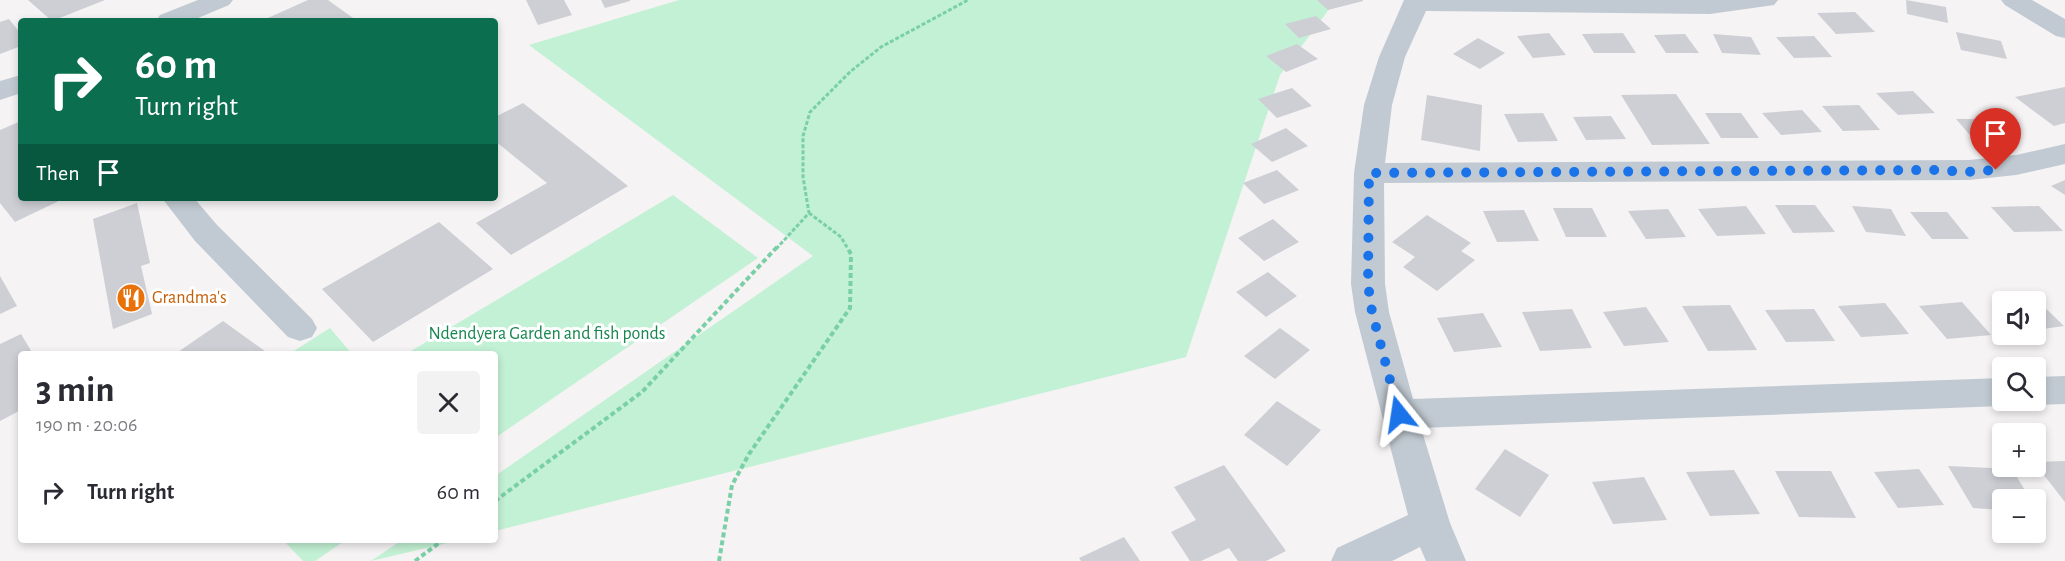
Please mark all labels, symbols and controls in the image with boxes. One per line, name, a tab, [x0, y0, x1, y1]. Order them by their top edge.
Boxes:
icon: right	[36, 42, 114, 120]
text: 60 m	[135, 44, 217, 86]
text: Turn right	[135, 93, 238, 120]
pin	[1970, 108, 2021, 170]
icon: arrive	[1979, 117, 2012, 150]
icon: arrive	[92, 156, 125, 189]
text: Then	[36, 162, 80, 184]
restaurant icon: Grandma's	[115, 282, 147, 314]
place label: Grandma's	[152, 289, 227, 307]
map controls	[1992, 291, 2046, 543]
button: sound	[1992, 291, 2046, 345]
park label: Ndendyera Garden and fish ponds	[428, 325, 666, 343]
button: search	[1992, 357, 2046, 411]
button: close	[417, 371, 480, 434]
text: 3 min	[36, 372, 114, 408]
position arrow	[1367, 382, 1431, 446]
text: 190 m · 20:06	[36, 415, 138, 435]
button: +	[1992, 423, 2046, 477]
icon: right	[36, 476, 69, 509]
text: Turn right	[87, 481, 174, 503]
text: 60 m	[437, 481, 480, 503]
button: −	[1992, 489, 2046, 543]

